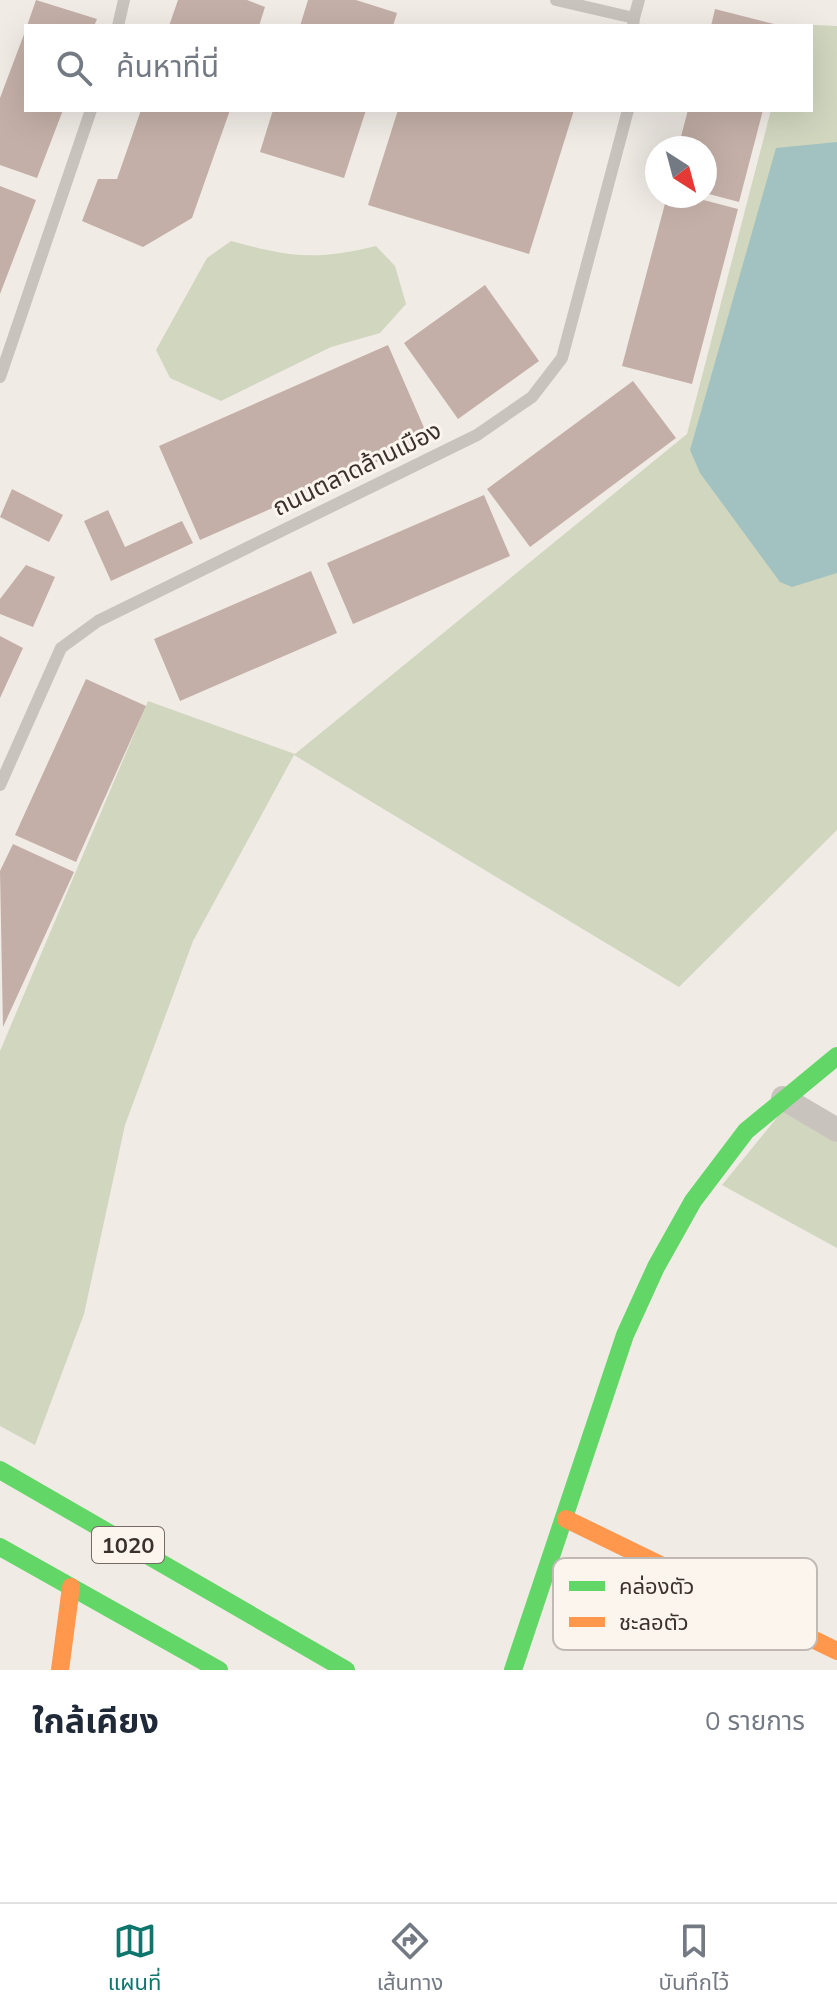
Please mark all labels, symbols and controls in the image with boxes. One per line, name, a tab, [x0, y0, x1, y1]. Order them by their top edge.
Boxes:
search box	[24, 24, 813, 112]
icon: search	[52, 46, 96, 90]
text: ค้นหาที่นี่	[116, 47, 219, 85]
north arrow	[645, 136, 717, 208]
street label: ถนนตลาดล้านเมือง	[267, 414, 446, 522]
road number: 1020	[92, 1527, 164, 1563]
legend	[553, 1558, 817, 1650]
text: คล่องตัว	[619, 1572, 694, 1600]
text: ชะลอตัว	[619, 1608, 689, 1636]
text: ใกล้เคียง	[32, 1699, 159, 1742]
text: 0 รายการ	[705, 1704, 805, 1737]
tab: แผนที่	[108, 1919, 161, 2000]
tab: เส้นทาง	[377, 1919, 443, 2000]
tab: บันทึกไว้	[659, 1919, 729, 2000]

